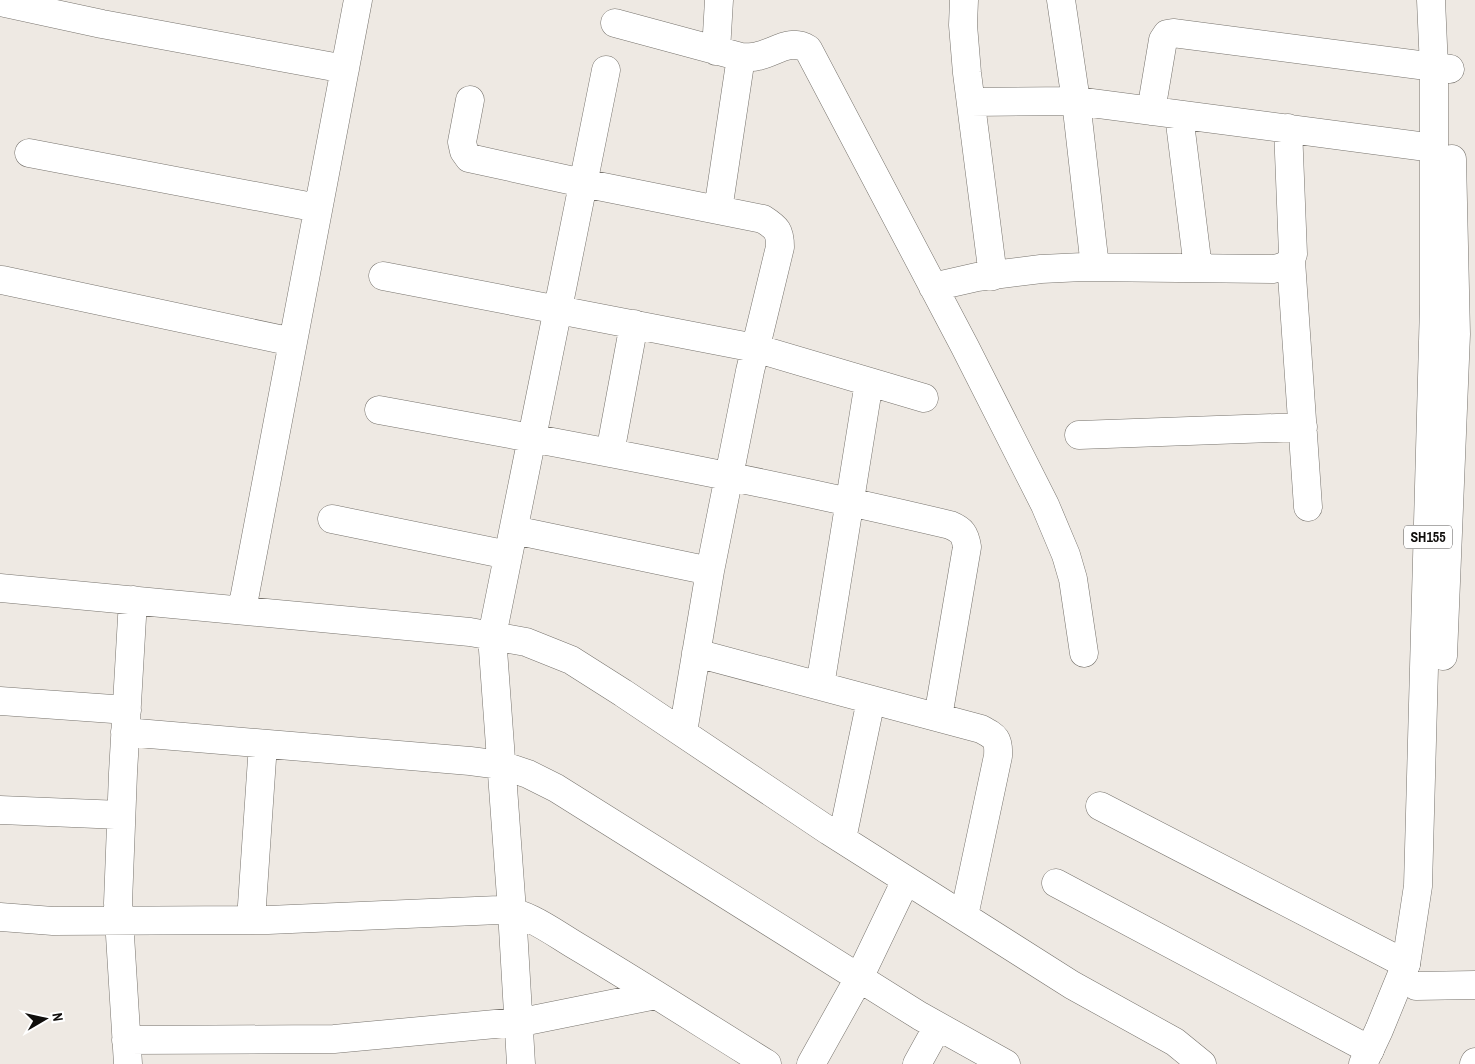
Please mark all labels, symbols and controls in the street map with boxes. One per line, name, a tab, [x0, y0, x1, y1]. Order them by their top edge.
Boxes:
road number: SH155	[1404, 526, 1452, 548]
north arrow	[20, 994, 70, 1044]
text: N	[48, 1011, 67, 1022]

